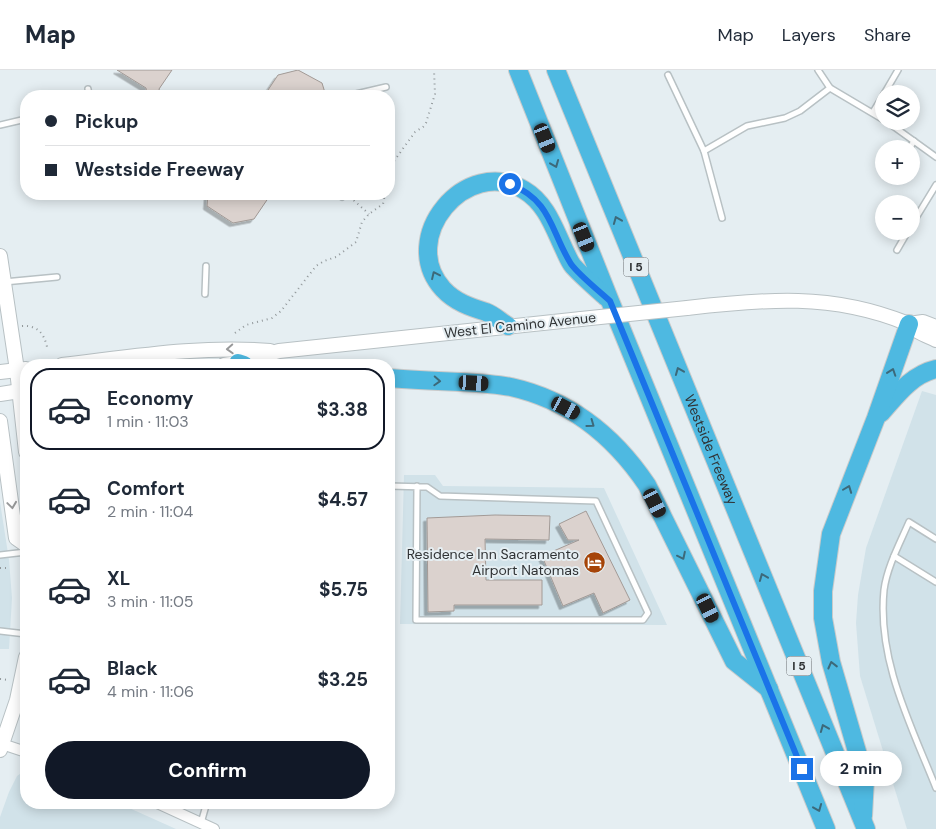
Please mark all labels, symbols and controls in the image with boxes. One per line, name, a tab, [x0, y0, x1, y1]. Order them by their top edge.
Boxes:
text: Map	[25, 19, 76, 50]
text: Map	[718, 23, 754, 47]
text: Layers	[782, 23, 836, 47]
text: Share	[864, 23, 911, 47]
map controls	[875, 85, 920, 240]
button: layers	[875, 85, 920, 130]
text: Pickup	[75, 109, 139, 134]
car	[532, 121, 557, 155]
button: +	[875, 140, 920, 185]
text: Westside Freeway	[75, 157, 245, 182]
one-way arrow	[549, 159, 560, 168]
route start	[499, 173, 521, 195]
button: −	[875, 195, 920, 240]
one-way arrow	[613, 216, 624, 225]
car	[571, 220, 596, 254]
road number: I 5	[624, 258, 648, 276]
one-way arrow	[430, 271, 441, 280]
street label: West El Camino Avenue	[443, 308, 597, 342]
one-way arrow	[226, 343, 234, 354]
one-way arrow	[674, 367, 685, 376]
one-way arrow	[886, 369, 896, 377]
car	[458, 375, 489, 391]
one-way arrow	[434, 376, 442, 386]
text: Economy	[107, 386, 194, 411]
icon: car	[47, 387, 92, 432]
street label: Westside Freeway	[680, 392, 742, 508]
car	[549, 394, 582, 422]
text: $3.38	[317, 397, 368, 422]
text: 1 min · 11:03	[107, 411, 189, 432]
one-way arrow	[585, 418, 595, 427]
text: Comfort	[107, 476, 185, 501]
icon: car	[47, 477, 92, 522]
one-way arrow	[842, 485, 852, 493]
car	[641, 486, 668, 520]
text: $4.57	[317, 487, 368, 512]
one-way arrow	[6, 501, 17, 509]
text: 2 min · 11:04	[107, 501, 193, 522]
place label: Residence Inn Sacramento Airport Natomas	[407, 545, 579, 579]
hotel icon: Residence Inn Sacramento Airport Natomas	[583, 550, 607, 574]
one-way arrow	[675, 551, 686, 560]
text: XL	[107, 566, 130, 591]
icon: car	[47, 567, 92, 612]
one-way arrow	[758, 573, 769, 582]
text: $5.75	[319, 577, 368, 602]
text: 3 min · 11:05	[107, 591, 194, 612]
car	[694, 591, 721, 625]
text: Black	[107, 656, 158, 681]
road number: I 5	[786, 656, 812, 676]
icon: car	[47, 657, 92, 702]
one-way arrow	[827, 661, 837, 669]
text: $3.25	[317, 667, 368, 692]
text: 4 min · 11:06	[107, 681, 194, 702]
one-way arrow	[820, 724, 830, 732]
button: Confirm	[45, 741, 370, 799]
callout: 2 min	[820, 752, 902, 786]
route end	[791, 758, 813, 780]
text: 2 min	[840, 758, 882, 779]
one-way arrow	[811, 803, 822, 812]

